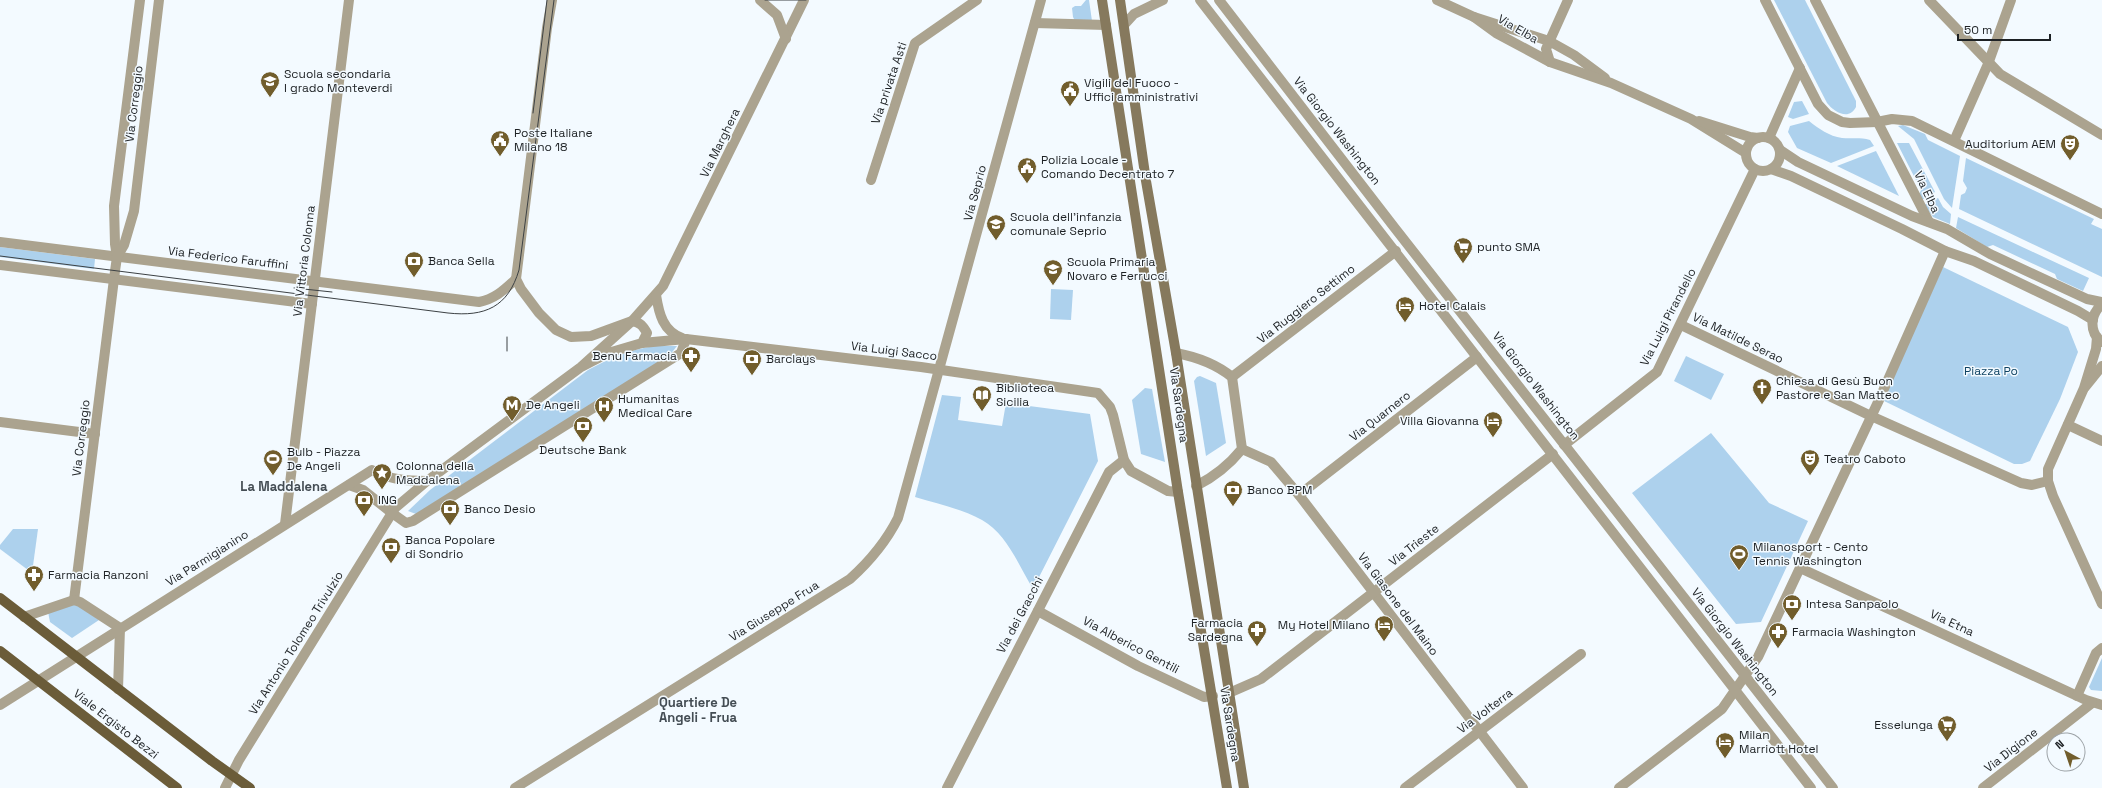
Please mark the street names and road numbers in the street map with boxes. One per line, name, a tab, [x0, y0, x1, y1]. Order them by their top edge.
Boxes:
street label: Via Elba	[1495, 11, 1541, 47]
street label: Via privata Asti	[867, 40, 911, 126]
street label: Via Correggio	[121, 65, 147, 143]
street label: Via Giorgio Washington	[1290, 74, 1384, 188]
street label: Via Marghera	[696, 106, 744, 180]
street label: Via Seprio	[960, 163, 990, 223]
street label: Via Elba	[1910, 168, 1944, 216]
street label: Via Vittoria Colonna	[289, 204, 319, 318]
street label: Via Federico Faruffini	[167, 243, 289, 273]
street label: Via Ruggiero Settimo	[1254, 261, 1358, 347]
street label: Via Luigi Pirandello	[1636, 265, 1700, 369]
street label: Via Matilde Serao	[1690, 309, 1786, 367]
street label: Via Giorgio Washington	[1489, 329, 1583, 443]
street label: Via Luigi Sacco	[850, 338, 938, 364]
street label: Via Sardegna	[1166, 366, 1192, 444]
street label: Via Quarnero	[1346, 387, 1414, 445]
street label: Via Correggio	[68, 399, 94, 477]
street label: Via Trieste	[1386, 520, 1442, 570]
street label: Via Parmigianino	[163, 526, 251, 590]
street label: Via Giasone del Maino	[1354, 549, 1442, 659]
street label: Via Antonio Tolomeo Trivulzio	[245, 568, 347, 718]
street label: Via dei Gracchi	[993, 574, 1047, 656]
street label: Via Giuseppe Frua	[726, 577, 822, 645]
street label: Via Giorgio Washington	[1688, 585, 1782, 699]
street label: Via Etna	[1927, 606, 1977, 640]
street label: Via Alberico Gentili	[1080, 613, 1182, 677]
street label: Via Sardegna	[1216, 685, 1244, 763]
street label: Via Volterra	[1454, 685, 1516, 737]
street label: Viale Ergisto Bezzi	[70, 686, 162, 762]
street label: Via Digione	[1981, 724, 2041, 776]

